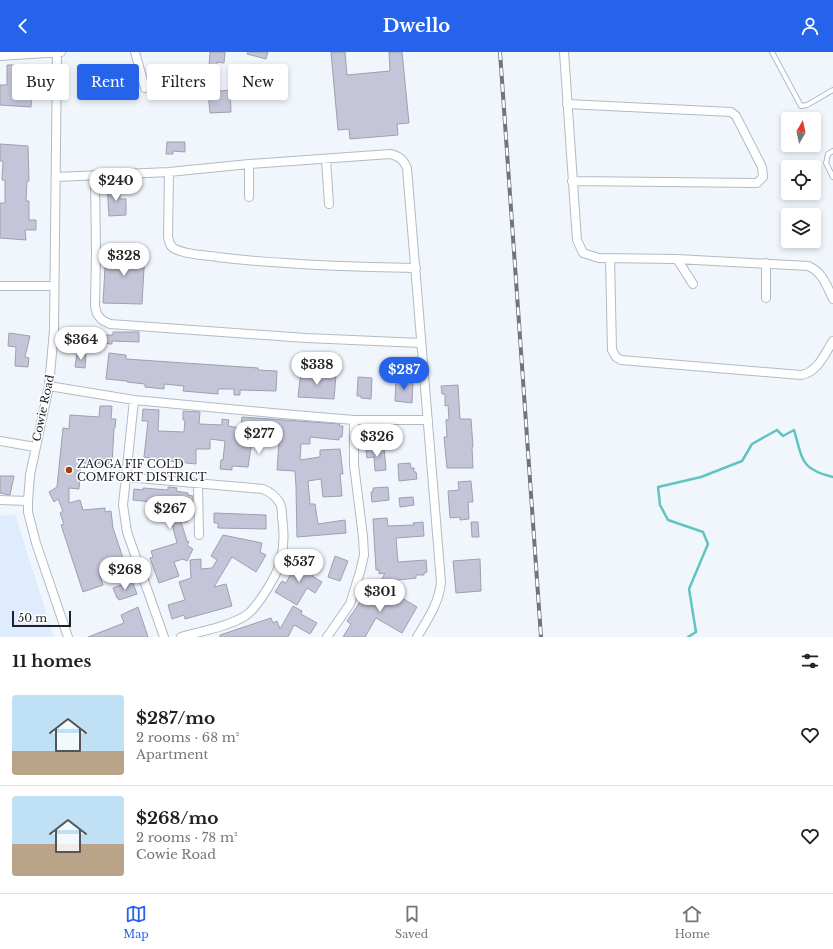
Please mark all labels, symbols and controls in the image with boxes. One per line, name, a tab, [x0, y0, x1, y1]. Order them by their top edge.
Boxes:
icon: back	[12, 15, 34, 37]
text: Dwello	[383, 15, 450, 37]
icon: person	[799, 15, 821, 37]
chip: Buy	[12, 64, 69, 100]
chip: Rent	[77, 64, 139, 100]
chip: Filters	[147, 64, 220, 100]
chip: New	[228, 64, 288, 100]
north arrow	[781, 112, 821, 152]
map controls	[781, 112, 821, 248]
button: locate	[781, 160, 821, 200]
pin: $240	[92, 168, 140, 202]
text: $240	[98, 172, 134, 189]
button: layers	[781, 208, 821, 248]
pin: $328	[100, 243, 148, 277]
text: $328	[107, 247, 141, 264]
pin: $364	[57, 327, 105, 361]
text: $364	[64, 331, 98, 348]
pin: $338	[293, 352, 341, 386]
text: $338	[300, 356, 334, 373]
pin: $287	[380, 357, 428, 391]
text: $287	[388, 361, 420, 378]
street label: Cowie Road	[29, 373, 57, 443]
pin: $277	[235, 421, 283, 455]
pin: $326	[353, 424, 401, 458]
text: $277	[244, 425, 274, 442]
text: $326	[360, 428, 394, 445]
place label: ZAOGA FIF COLD COMFORT DISTRICT	[77, 457, 207, 484]
marker: ZAOGA FIF COLD COMFORT DISTRICT	[64, 465, 74, 475]
pin: $267	[146, 496, 194, 530]
text: $267	[154, 500, 186, 517]
pin: $537	[275, 549, 323, 583]
text: $537	[283, 553, 315, 570]
pin: $268	[101, 557, 149, 591]
text: $268	[108, 561, 142, 578]
pin: $301	[356, 579, 404, 613]
text: $301	[364, 583, 396, 600]
scale bar	[12, 609, 71, 628]
text: 50 m	[18, 611, 47, 625]
icon: filters	[799, 650, 821, 672]
text: 11 homes	[12, 651, 91, 672]
text: $287/mo	[136, 708, 215, 729]
icon: home	[44, 711, 92, 759]
icon: heart	[799, 724, 821, 746]
text: 2 rooms · 68 m²	[136, 729, 239, 746]
text: Apartment	[136, 746, 208, 763]
text: $268/mo	[136, 808, 218, 829]
icon: home	[44, 812, 92, 860]
icon: heart	[799, 825, 821, 847]
text: 2 rooms · 78 m²	[136, 829, 238, 846]
text: Cowie Road	[136, 846, 216, 863]
tab: Map	[123, 903, 149, 941]
tab: Saved	[395, 903, 428, 941]
tab: Home	[675, 903, 710, 941]

